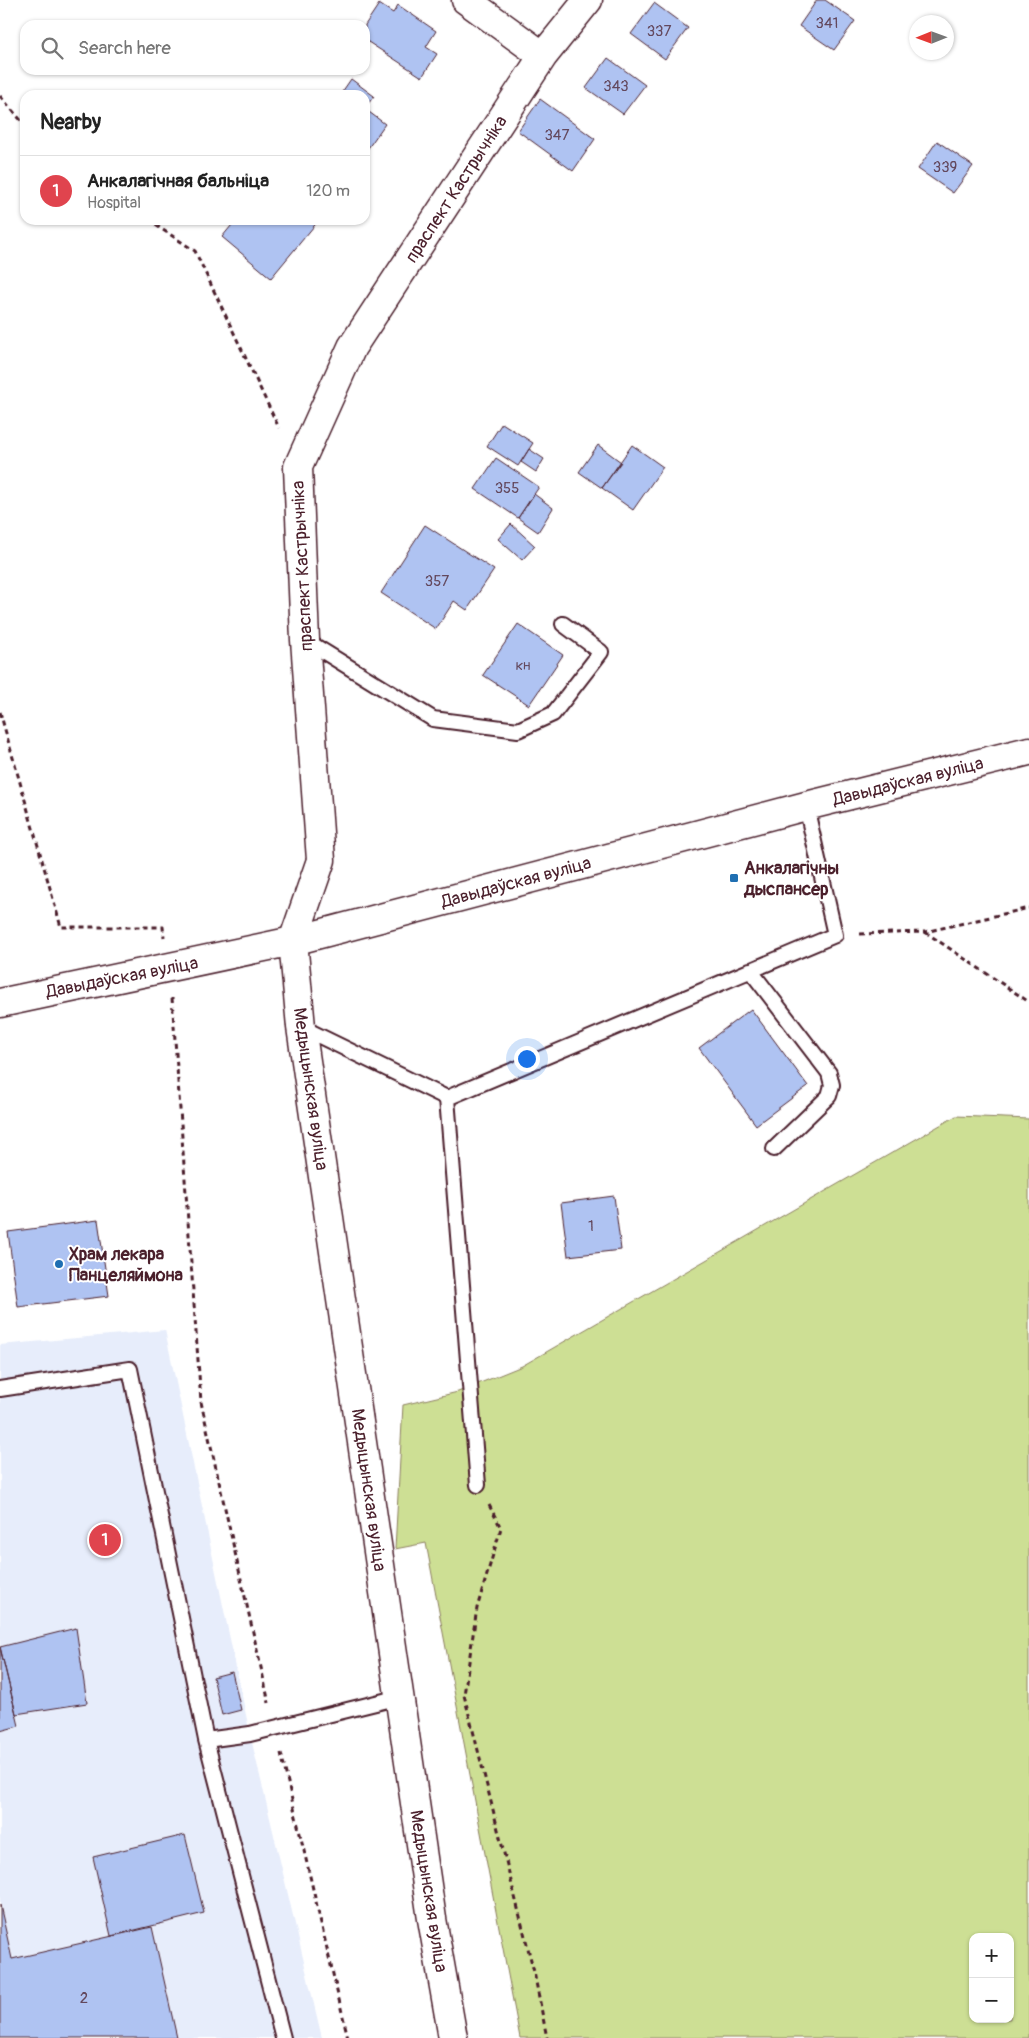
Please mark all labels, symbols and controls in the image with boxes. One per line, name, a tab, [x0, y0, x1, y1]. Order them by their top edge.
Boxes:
house number: 341	[816, 14, 838, 33]
north arrow	[909, 15, 954, 60]
search box	[20, 20, 370, 75]
house number: 337	[647, 22, 671, 41]
icon: search	[38, 34, 66, 62]
text: Search here	[78, 36, 171, 60]
house number: 343	[603, 77, 629, 96]
text: Nearby	[40, 109, 101, 136]
street label: праспект Кастрычніка	[400, 111, 513, 267]
house number: 347	[544, 126, 570, 145]
house number: 339	[933, 158, 957, 177]
text: Анкалагічная бальніца	[87, 169, 269, 193]
text: 1	[53, 181, 59, 201]
text: 120 m	[306, 181, 350, 201]
text: Hospital	[87, 193, 141, 213]
house number: 355	[495, 479, 519, 498]
street label: праспект Кастрычніка	[287, 480, 318, 652]
house number: 357	[425, 572, 449, 591]
house number: кн	[515, 656, 531, 675]
street label: Давыдаўская вуліца	[829, 752, 986, 812]
street label: Давыдаўская вуліца	[438, 851, 594, 914]
place label: Анкалагічны дыспансер	[743, 857, 839, 901]
marker: Анкалагічны дыспансер	[728, 872, 740, 884]
street label: Давыдаўская вуліца	[43, 951, 200, 1004]
street label: Медыцынская вуліца	[288, 1006, 333, 1172]
your location	[514, 1046, 540, 1072]
house number: 1	[588, 1217, 594, 1236]
place label: Храм лекара Панцеляймона	[69, 1243, 183, 1287]
marker: Храм лекара Панцеляймона	[53, 1258, 65, 1270]
street label: Медыцынская вуліца	[346, 1407, 391, 1573]
pin: 1	[89, 1521, 121, 1559]
street label: Медыцынская вуліца	[404, 1808, 453, 1974]
map controls	[969, 1933, 1014, 2023]
button: +	[969, 1933, 1014, 1978]
button: −	[969, 1978, 1014, 2023]
house number: 2	[80, 1989, 88, 2008]

